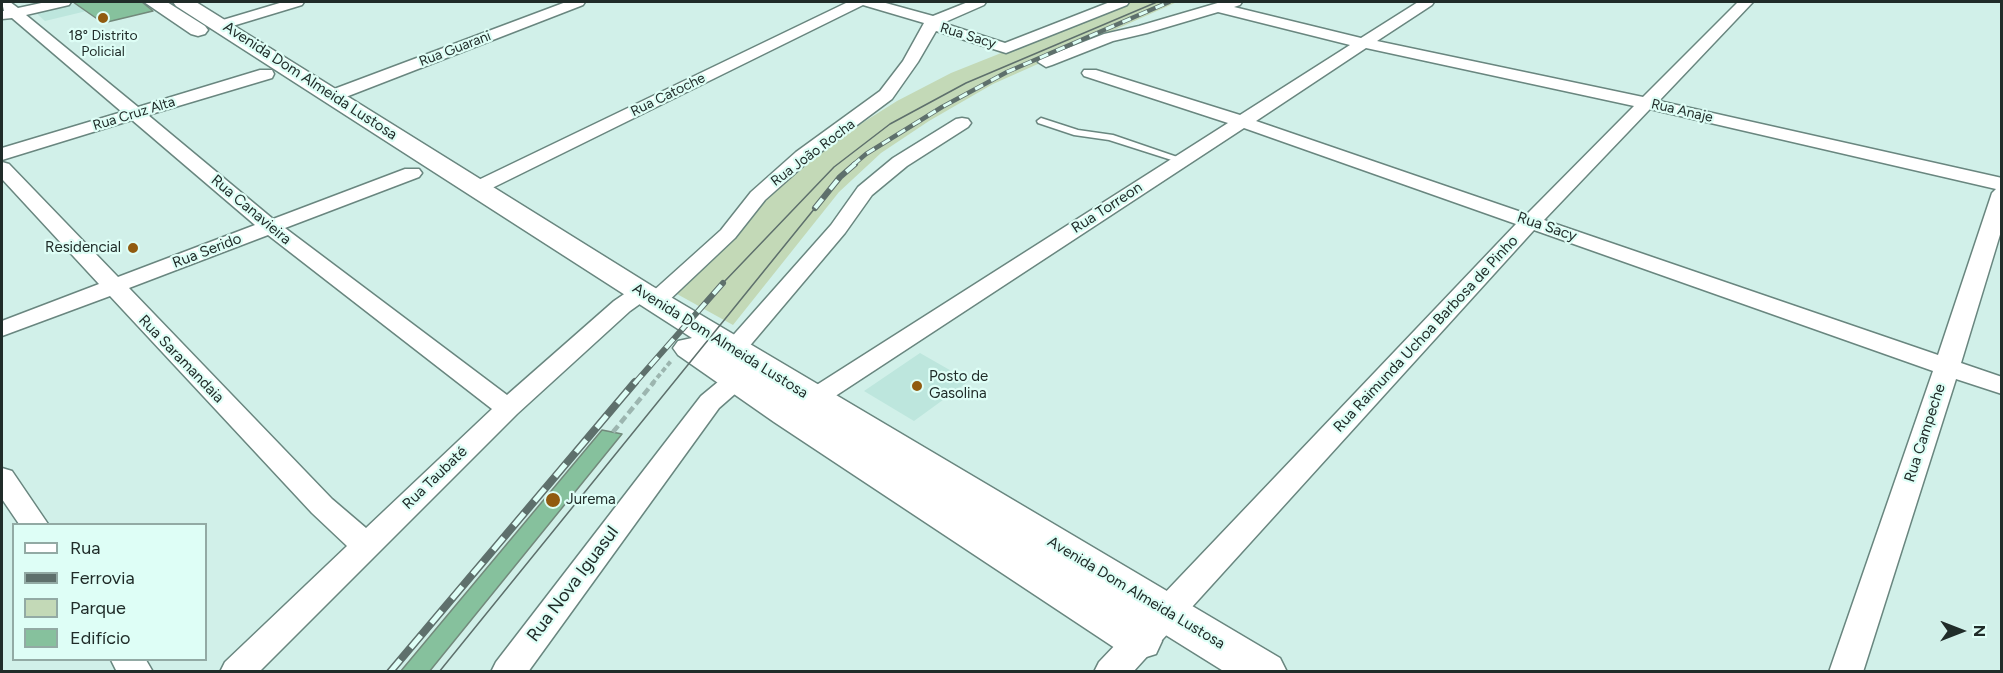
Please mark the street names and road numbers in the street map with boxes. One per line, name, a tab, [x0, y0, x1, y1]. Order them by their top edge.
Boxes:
street label: Avenida Dom Almeida Lustosa	[220, 18, 400, 144]
street label: Rua Sacy	[938, 20, 998, 52]
street label: Rua Guarani	[417, 28, 493, 70]
street label: Rua Catoche	[628, 70, 708, 120]
street label: Rua Cruz Alta	[91, 94, 177, 134]
street label: Rua Anaje	[1649, 96, 1715, 126]
street label: Rua João Rocha	[768, 116, 858, 190]
street label: Rua Canavieira	[207, 171, 295, 249]
street label: Rua Torreon	[1068, 179, 1146, 237]
street label: Rua Sacy	[1515, 208, 1579, 246]
street label: Rua Serido	[170, 230, 244, 272]
street label: Rua Raimunda Uchoa Barbosa de Pinho	[1330, 232, 1522, 436]
street label: Avenida Dom Almeida Lustosa	[629, 279, 811, 403]
street label: Rua Saramandaia	[135, 311, 227, 407]
street label: Rua Campeche	[1901, 382, 1949, 484]
street label: Rua Taubaté	[399, 443, 471, 513]
street label: Rua Nova Iguasul	[523, 522, 623, 646]
street label: Avenida Dom Almeida Lustosa	[1044, 533, 1228, 653]

